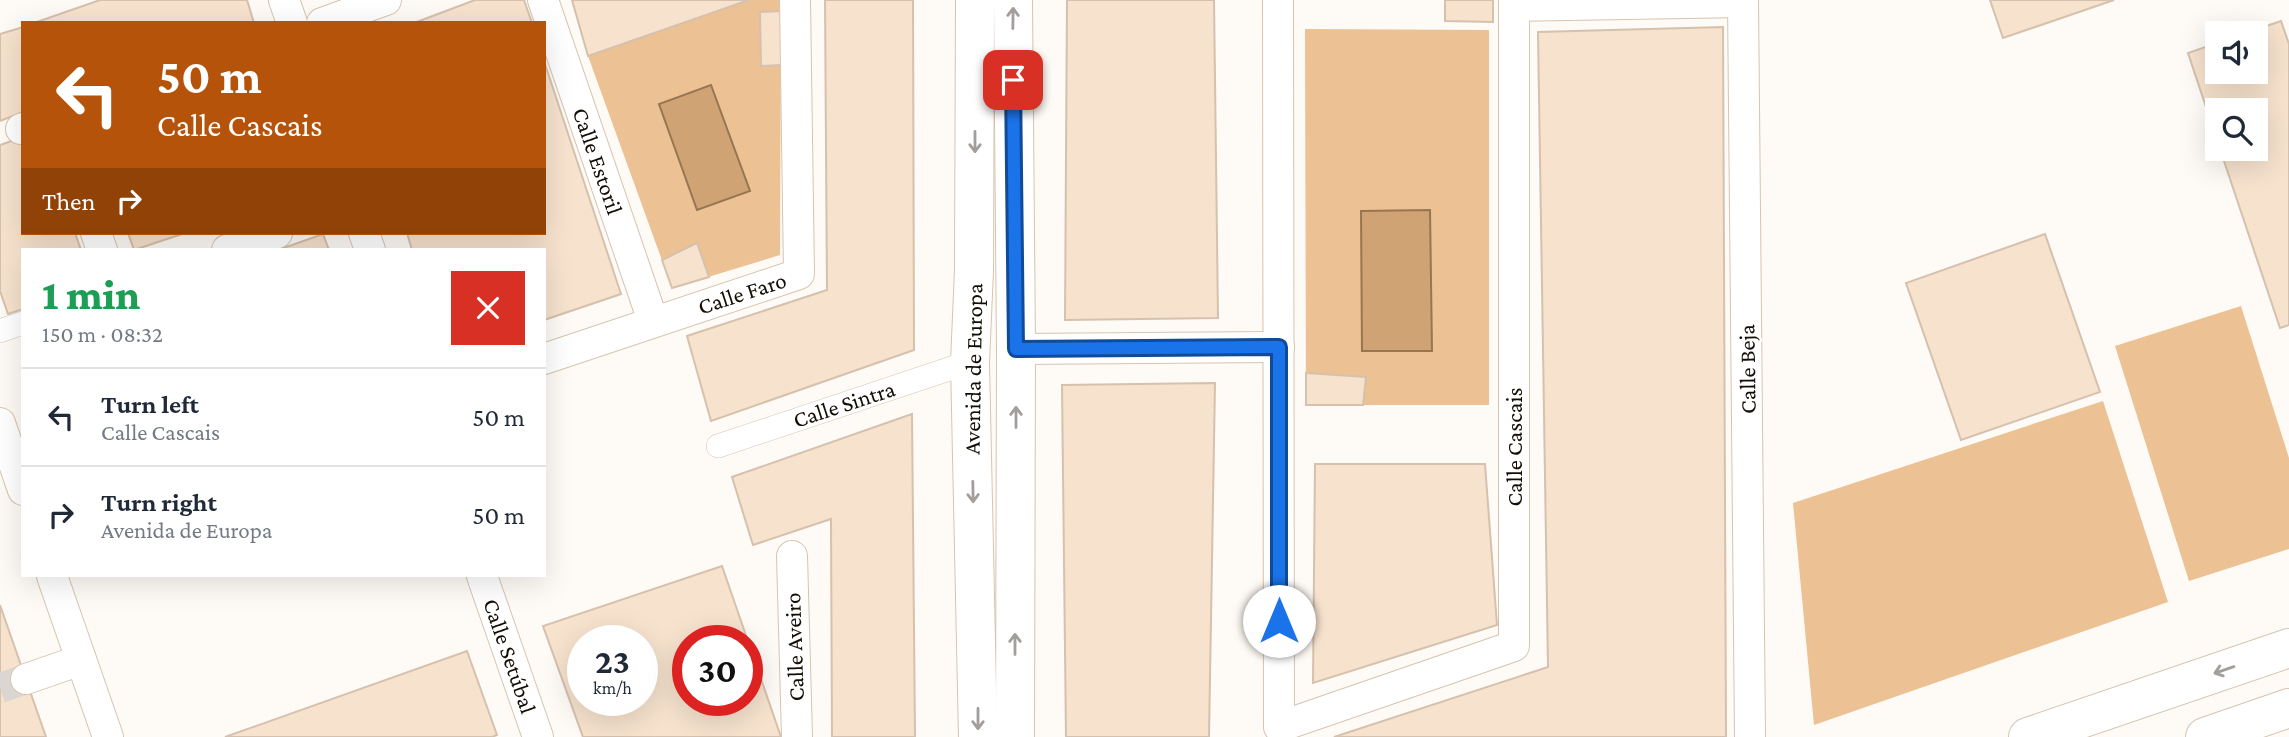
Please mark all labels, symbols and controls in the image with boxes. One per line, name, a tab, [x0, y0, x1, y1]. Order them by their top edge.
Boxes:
one-way arrow	[1006, 7, 1020, 30]
map controls	[2205, 21, 2268, 161]
button: sound	[2205, 21, 2268, 84]
icon: left	[42, 49, 133, 140]
text: 50 m	[157, 49, 262, 104]
pin	[983, 50, 1043, 110]
icon: arrive	[994, 61, 1032, 99]
button: search	[2205, 98, 2268, 161]
street label: Calle Estoril	[568, 104, 628, 218]
text: Calle Cascais	[157, 107, 323, 143]
one-way arrow	[968, 130, 982, 153]
icon: right	[110, 182, 148, 220]
text: Then	[42, 187, 96, 216]
street label: Calle Faro	[695, 267, 789, 319]
text: 1 min	[42, 271, 140, 318]
button: close	[451, 271, 525, 345]
street label: Avenida de Europa	[959, 283, 987, 455]
text: 150 m · 08:32	[42, 321, 163, 347]
street label: Calle Beja	[1733, 324, 1761, 414]
street label: Calle Sintra	[790, 375, 899, 433]
street label: Calle Cascais	[1501, 388, 1527, 506]
text: Turn left	[101, 390, 199, 419]
icon: left	[42, 398, 80, 436]
text: 50 m	[472, 403, 525, 432]
one-way arrow	[1009, 406, 1023, 429]
text: Calle Cascais	[101, 419, 220, 445]
one-way arrow	[966, 480, 980, 503]
text: Turn right	[101, 488, 217, 517]
icon: right	[42, 496, 80, 534]
text: 50 m	[472, 501, 525, 530]
text: Avenida de Europa	[101, 517, 272, 543]
position arrow	[1242, 584, 1316, 658]
street label: Calle Aveiro	[779, 592, 809, 702]
street label: Calle Setúbal	[478, 595, 542, 717]
speed limit sign: 30	[672, 625, 763, 716]
one-way arrow	[1008, 633, 1022, 656]
text: 23	[595, 642, 630, 681]
one-way arrow	[2214, 665, 2236, 677]
text: km/h	[593, 678, 632, 698]
one-way arrow	[971, 707, 985, 730]

